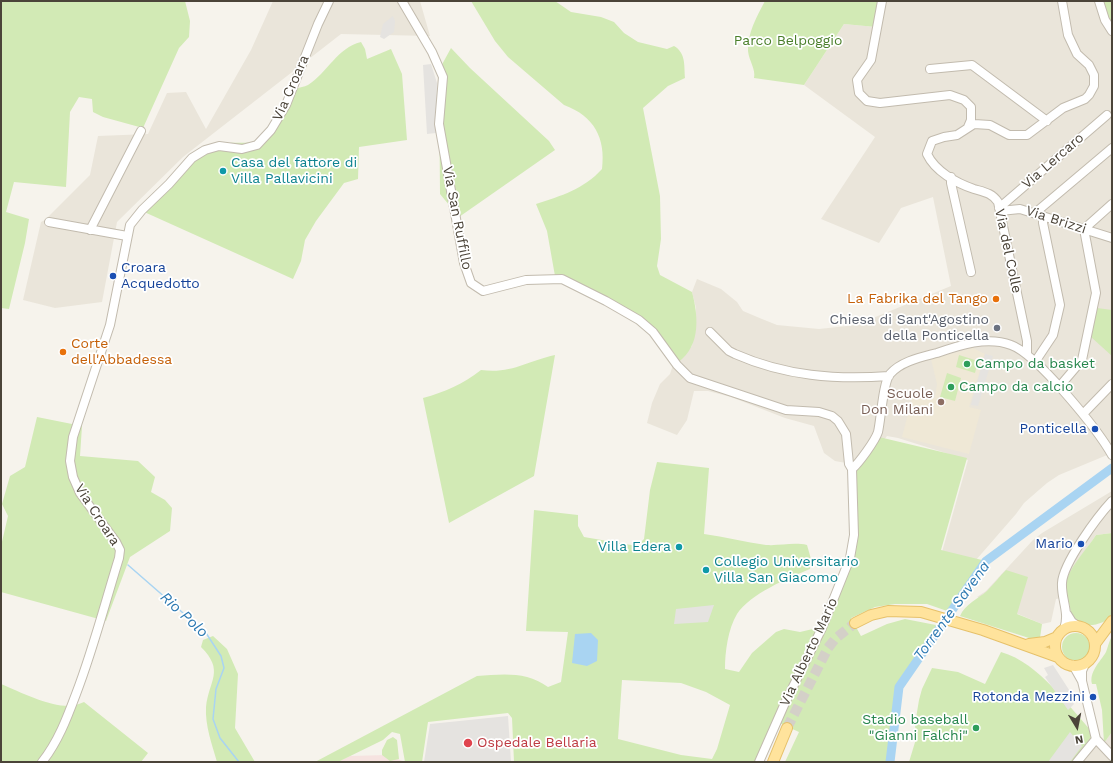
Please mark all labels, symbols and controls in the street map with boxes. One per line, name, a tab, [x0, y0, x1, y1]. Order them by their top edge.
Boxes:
park label: Parco Belpoggio	[734, 33, 842, 49]
street label: Via Croara	[269, 52, 313, 124]
street label: Via Lercaro	[1018, 129, 1088, 193]
place label: Casa del fattore di Villa Pallavicini	[231, 155, 357, 188]
street label: Via San Ruffillo	[439, 165, 475, 271]
marker: Casa del fattore di Villa Pallavicini	[218, 166, 228, 176]
street label: Via Brizzi	[1024, 202, 1088, 238]
street label: Via del Colle	[991, 207, 1025, 295]
place label: Croara Acquedotto	[121, 260, 200, 292]
marker: Croara Acquedotto	[108, 271, 118, 281]
place label: La Fabrika del Tango	[847, 291, 988, 307]
marker: La Fabrika del Tango	[991, 294, 1001, 304]
place label: Chiesa di Sant'Agostino della Ponticella	[829, 312, 989, 344]
marker: Chiesa di Sant'Agostino della Ponticella	[992, 323, 1002, 333]
place label: Corte dell'Abbadessa	[71, 336, 172, 368]
marker: Corte dell'Abbadessa	[58, 347, 68, 357]
place label: Campo da basket	[975, 356, 1095, 372]
marker: Campo da basket	[962, 359, 972, 369]
place label: Campo da calcio	[959, 379, 1073, 395]
marker: Campo da calcio	[946, 382, 956, 392]
place label: Scuole Don Milani	[861, 386, 933, 418]
marker: Scuole Don Milani	[936, 397, 946, 407]
place label: Ponticella	[1020, 421, 1087, 437]
marker: Ponticella	[1090, 424, 1100, 434]
street label: Via Croara	[71, 481, 123, 549]
place label: Mario	[1035, 536, 1073, 552]
place label: Villa Edera	[598, 539, 671, 555]
marker: Mario	[1076, 539, 1086, 549]
marker: Villa Edera	[674, 542, 684, 552]
place label: Collegio Universitario Villa San Giacomo	[714, 554, 859, 586]
water label: Torrente Savena	[910, 558, 994, 664]
marker: Collegio Universitario Villa San Giacomo	[701, 565, 711, 575]
water label: Rio Polo	[156, 588, 212, 642]
street label: Via Alberto Mario	[776, 595, 842, 709]
place label: Rotonda Mezzini	[972, 689, 1085, 705]
marker: Rotonda Mezzini	[1088, 692, 1098, 702]
north arrow	[1057, 707, 1097, 747]
place label: Stadio baseball "Gianni Falchi"	[862, 712, 968, 744]
marker: Stadio baseball "Gianni Falchi"	[971, 723, 981, 733]
text: N	[1074, 732, 1084, 746]
place label: Ospedale Bellaria	[477, 735, 597, 751]
marker: Ospedale Bellaria	[462, 737, 474, 749]

